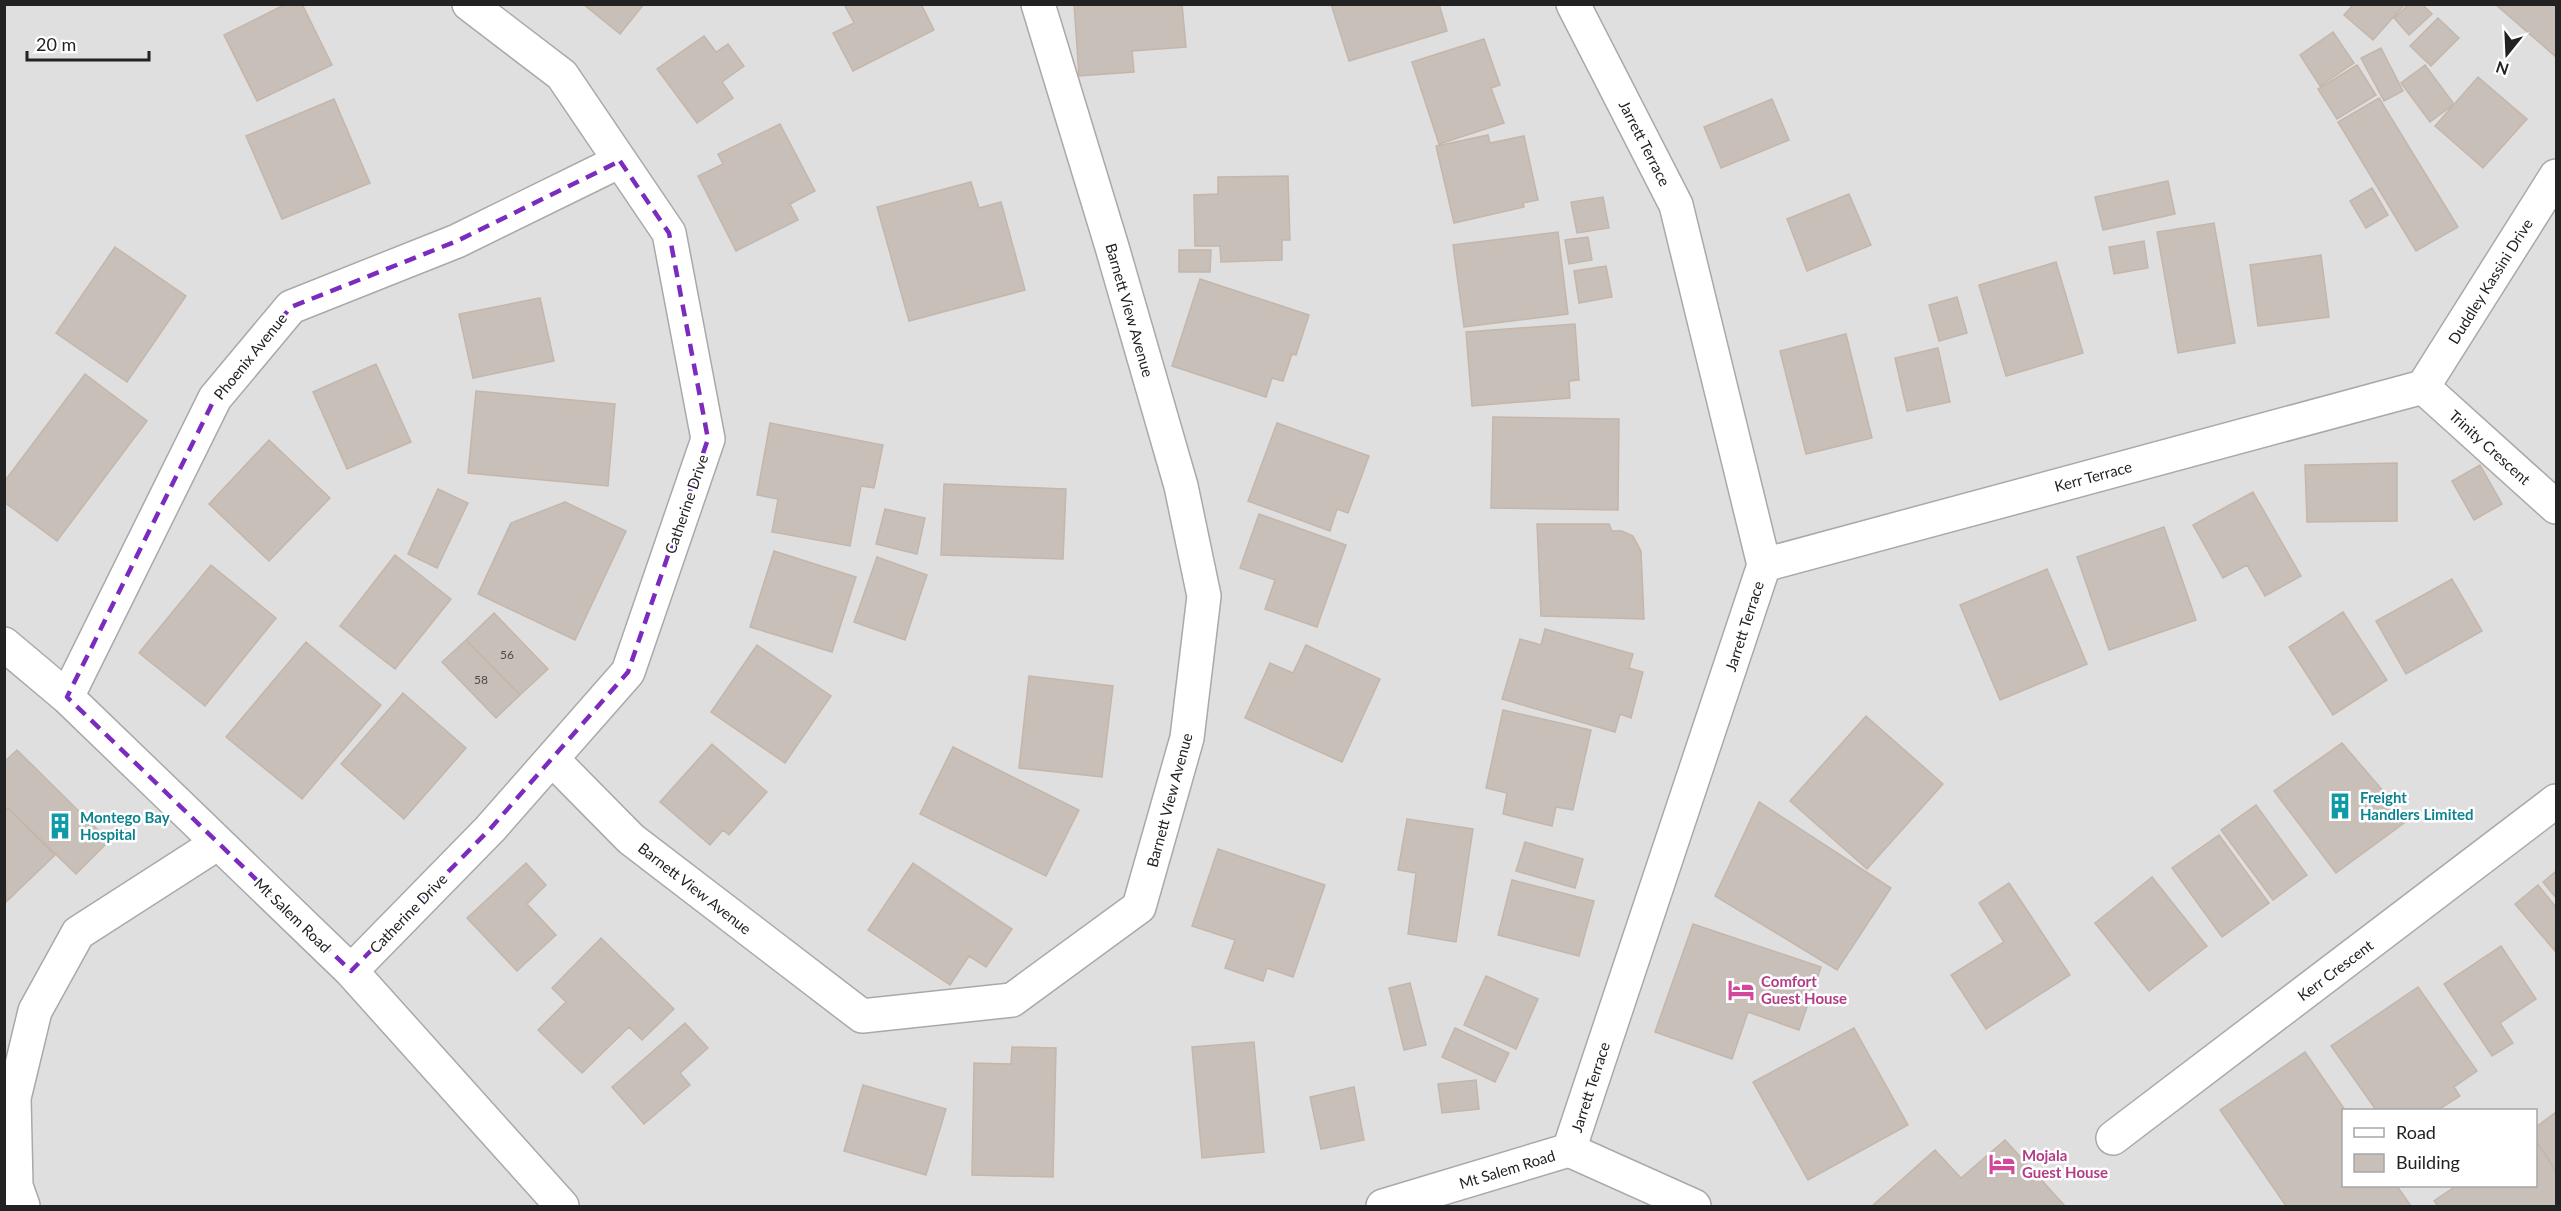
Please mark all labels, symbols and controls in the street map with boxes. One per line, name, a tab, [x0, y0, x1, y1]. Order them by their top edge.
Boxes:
scale bar	[27, 24, 148, 62]
north arrow	[2477, 24, 2537, 84]
text: 20 m	[36, 33, 76, 55]
text: N	[2493, 58, 2511, 80]
street label: Jarrett Terrace	[1616, 97, 1674, 189]
street label: Duddley Kassini Drive	[2444, 215, 2536, 347]
street label: Barnett View Avenue	[1102, 241, 1158, 379]
street label: Phoenix Avenue	[210, 309, 290, 403]
street label: Trinity Crescent	[2446, 406, 2535, 489]
street label: Catherine Drive	[661, 452, 711, 556]
street label: Kerr Terrace	[2052, 457, 2134, 495]
street label: Jarrett Terrace	[1721, 579, 1767, 673]
house number: 56	[500, 647, 514, 662]
house number: 58	[474, 672, 488, 687]
street label: Barnett View Avenue	[1142, 731, 1196, 869]
place label: Freight Handlers Limited	[2360, 788, 2474, 823]
building icon: Freight Handlers Limited	[2325, 791, 2355, 821]
place label: Montego Bay Hospital	[80, 808, 170, 843]
building icon: Montego Bay Hospital	[45, 811, 75, 841]
street label: Barnett View Avenue	[635, 838, 755, 938]
street label: Catherine Drive	[365, 869, 451, 957]
street label: Mt Salem Road	[251, 874, 335, 956]
street label: Kerr Crescent	[2294, 935, 2377, 1004]
place label: Comfort Guest House	[1761, 972, 1847, 1007]
hotel icon: Comfort Guest House	[1726, 975, 1756, 1005]
street label: Jarrett Terrace	[1567, 1040, 1613, 1134]
legend	[2342, 1109, 2537, 1187]
text: Road	[2396, 1121, 2436, 1143]
street label: Mt Salem Road	[1457, 1146, 1557, 1192]
place label: Mojala Guest House	[2022, 1146, 2108, 1181]
hotel icon: Mojala Guest House	[1987, 1149, 2017, 1179]
text: Building	[2396, 1151, 2460, 1173]

